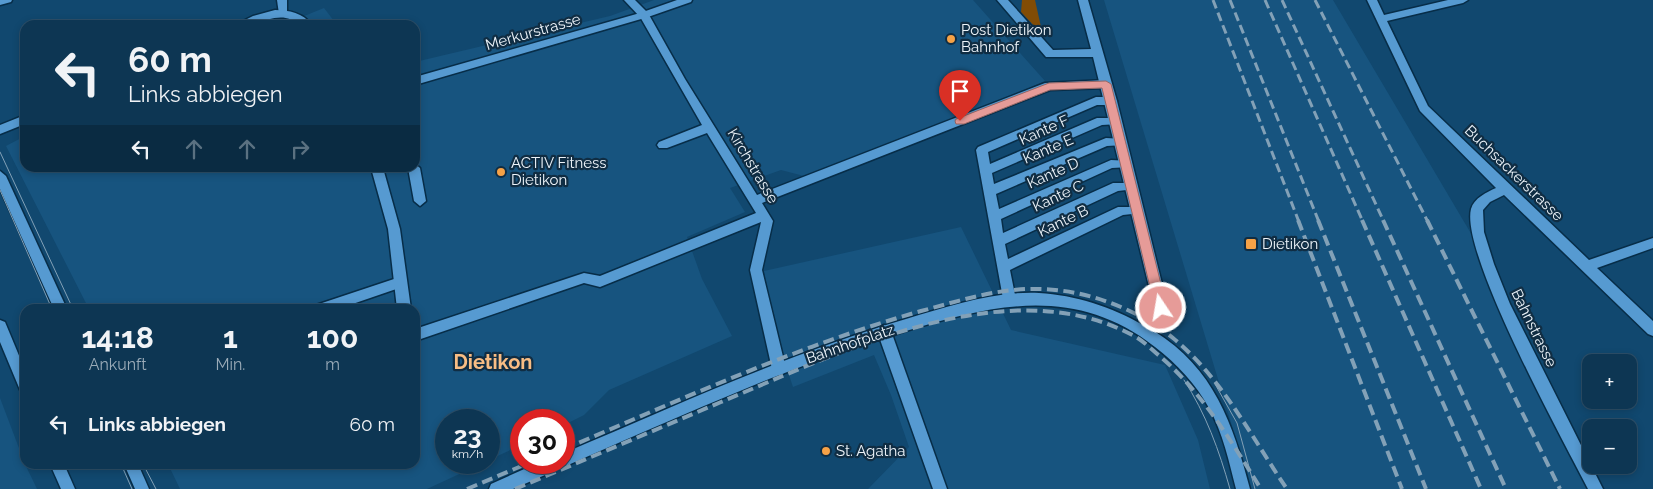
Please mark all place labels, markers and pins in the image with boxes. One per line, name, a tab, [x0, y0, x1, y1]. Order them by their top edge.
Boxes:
place label: Post Dietikon Bahnhof	[961, 21, 1051, 56]
marker: Post Dietikon Bahnhof	[945, 33, 957, 45]
pin	[939, 70, 981, 121]
place label: ACTIV Fitness Dietikon	[511, 154, 607, 189]
marker: ACTIV Fitness Dietikon	[495, 166, 507, 178]
place label: Dietikon	[1262, 235, 1318, 253]
marker: Dietikon	[1244, 237, 1258, 251]
place label: St. Agatha	[836, 442, 905, 460]
marker: St. Agatha	[820, 445, 832, 457]

